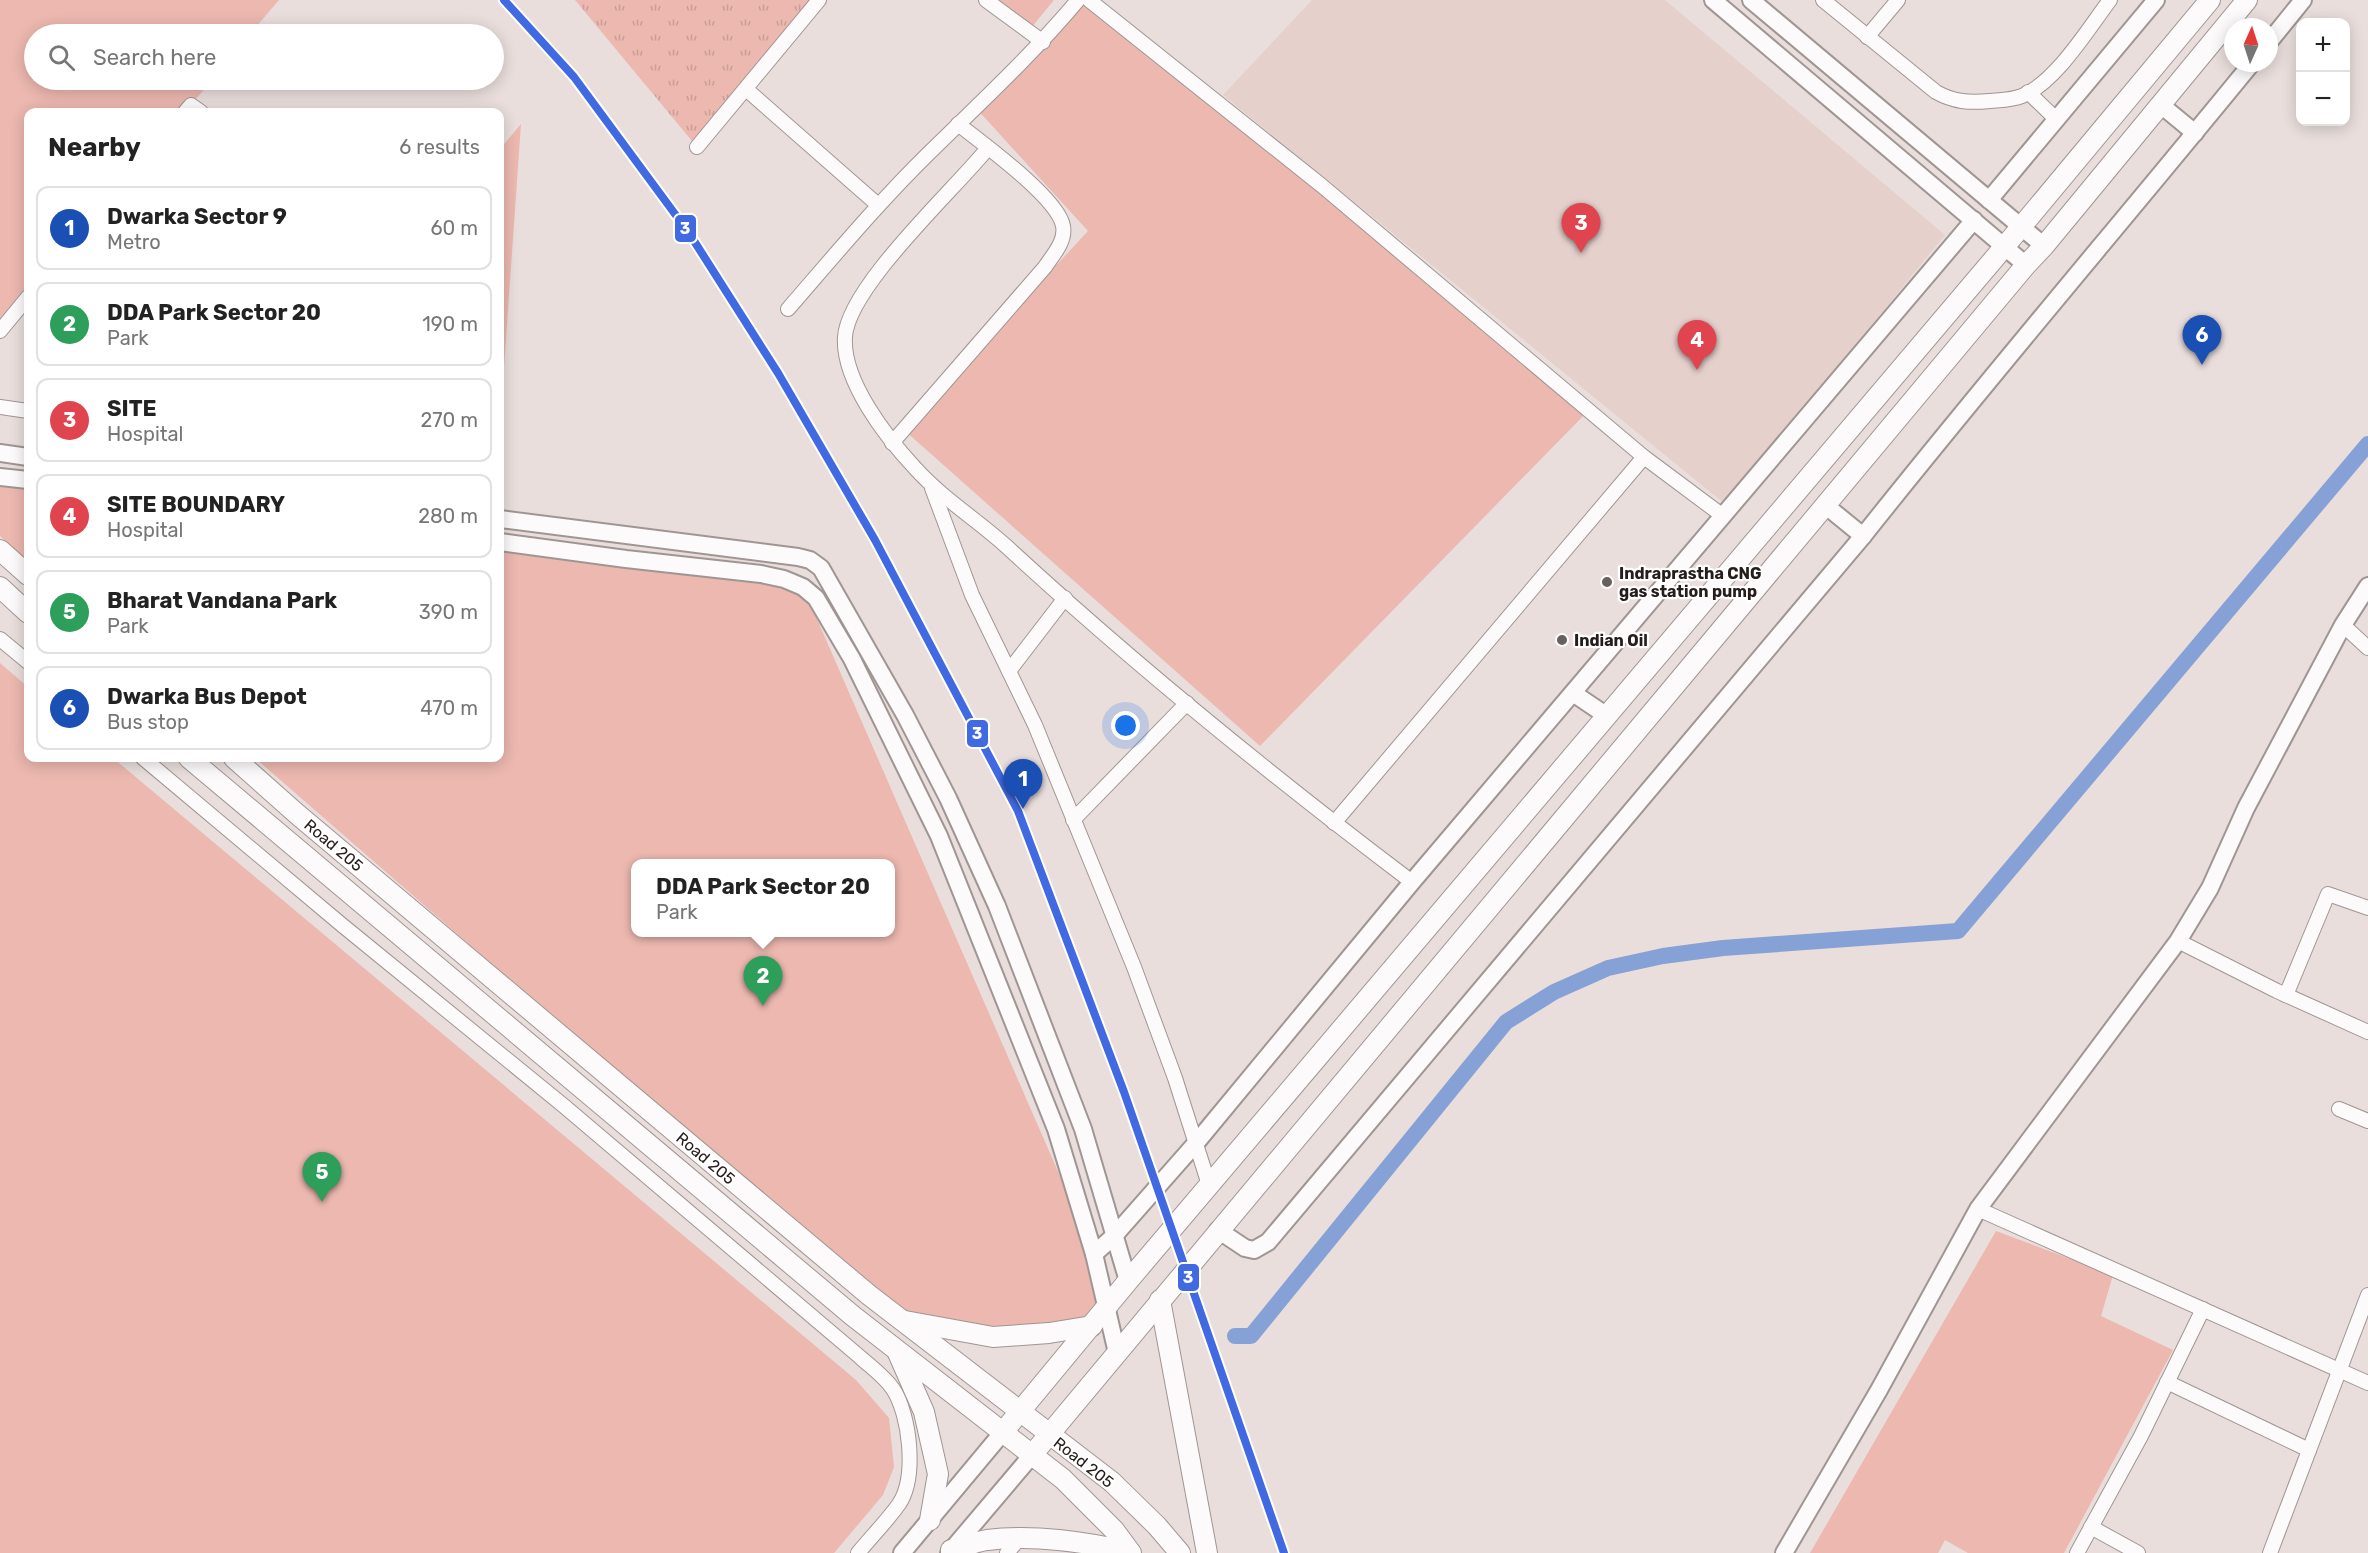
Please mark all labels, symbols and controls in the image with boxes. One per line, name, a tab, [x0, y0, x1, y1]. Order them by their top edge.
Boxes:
north arrow	[2224, 18, 2278, 72]
map controls	[2296, 18, 2350, 126]
button: +	[2296, 18, 2350, 72]
search box	[24, 24, 504, 90]
icon: search	[45, 41, 78, 74]
text: Search here	[93, 44, 216, 71]
button: −	[2296, 72, 2350, 126]
text: Nearby	[48, 132, 141, 163]
text: 6 results	[399, 135, 480, 159]
text: Dwarka Sector 9	[107, 203, 287, 230]
pin: 3	[1562, 204, 1600, 253]
line badge: 3	[674, 214, 697, 243]
text: 1	[65, 216, 74, 240]
text: 60 m	[431, 216, 478, 240]
text: 3	[680, 219, 690, 238]
text: Metro	[107, 230, 161, 254]
text: DDA Park Sector 20	[107, 299, 321, 326]
text: 2	[63, 312, 76, 336]
text: 190 m	[422, 312, 478, 336]
pin: 6	[2182, 316, 2222, 365]
pin: 4	[1678, 320, 1716, 370]
text: Park	[107, 326, 149, 350]
text: SITE	[107, 395, 157, 422]
text: 3	[63, 408, 76, 432]
text: 270 m	[421, 408, 478, 432]
text: Hospital	[107, 422, 183, 446]
text: SITE BOUNDARY	[107, 491, 285, 518]
text: 4	[63, 504, 76, 528]
text: 280 m	[418, 504, 478, 528]
text: Hospital	[107, 518, 183, 542]
place label: Indraprastha CNG gas station pump	[1619, 564, 1762, 601]
marker: Indraprastha CNG gas station pump	[1600, 575, 1614, 589]
text: Bharat Vandana Park	[107, 587, 337, 614]
text: 5	[63, 600, 76, 624]
text: 390 m	[419, 600, 478, 624]
text: Park	[107, 614, 149, 638]
place label: Indian Oil	[1574, 631, 1648, 650]
marker: Indian Oil	[1555, 633, 1569, 647]
text: Dwarka Bus Depot	[107, 683, 307, 710]
text: 6	[63, 696, 76, 720]
text: 470 m	[420, 696, 478, 720]
text: Bus stop	[107, 710, 189, 734]
your location	[1111, 711, 1140, 740]
line badge: 3	[966, 719, 989, 748]
text: 3	[972, 724, 982, 743]
pin: 1	[1004, 760, 1042, 809]
street label: Road 205	[300, 815, 367, 875]
popup	[631, 859, 895, 937]
text: DDA Park Sector 20	[656, 873, 870, 900]
text: Park	[656, 900, 698, 924]
pin: 2	[744, 956, 783, 1006]
street label: Road 205	[672, 1128, 739, 1188]
pin: 5	[302, 1152, 342, 1202]
line badge: 3	[1177, 1263, 1200, 1292]
text: 3	[1183, 1268, 1193, 1287]
street label: Road 205	[1050, 1433, 1117, 1492]

